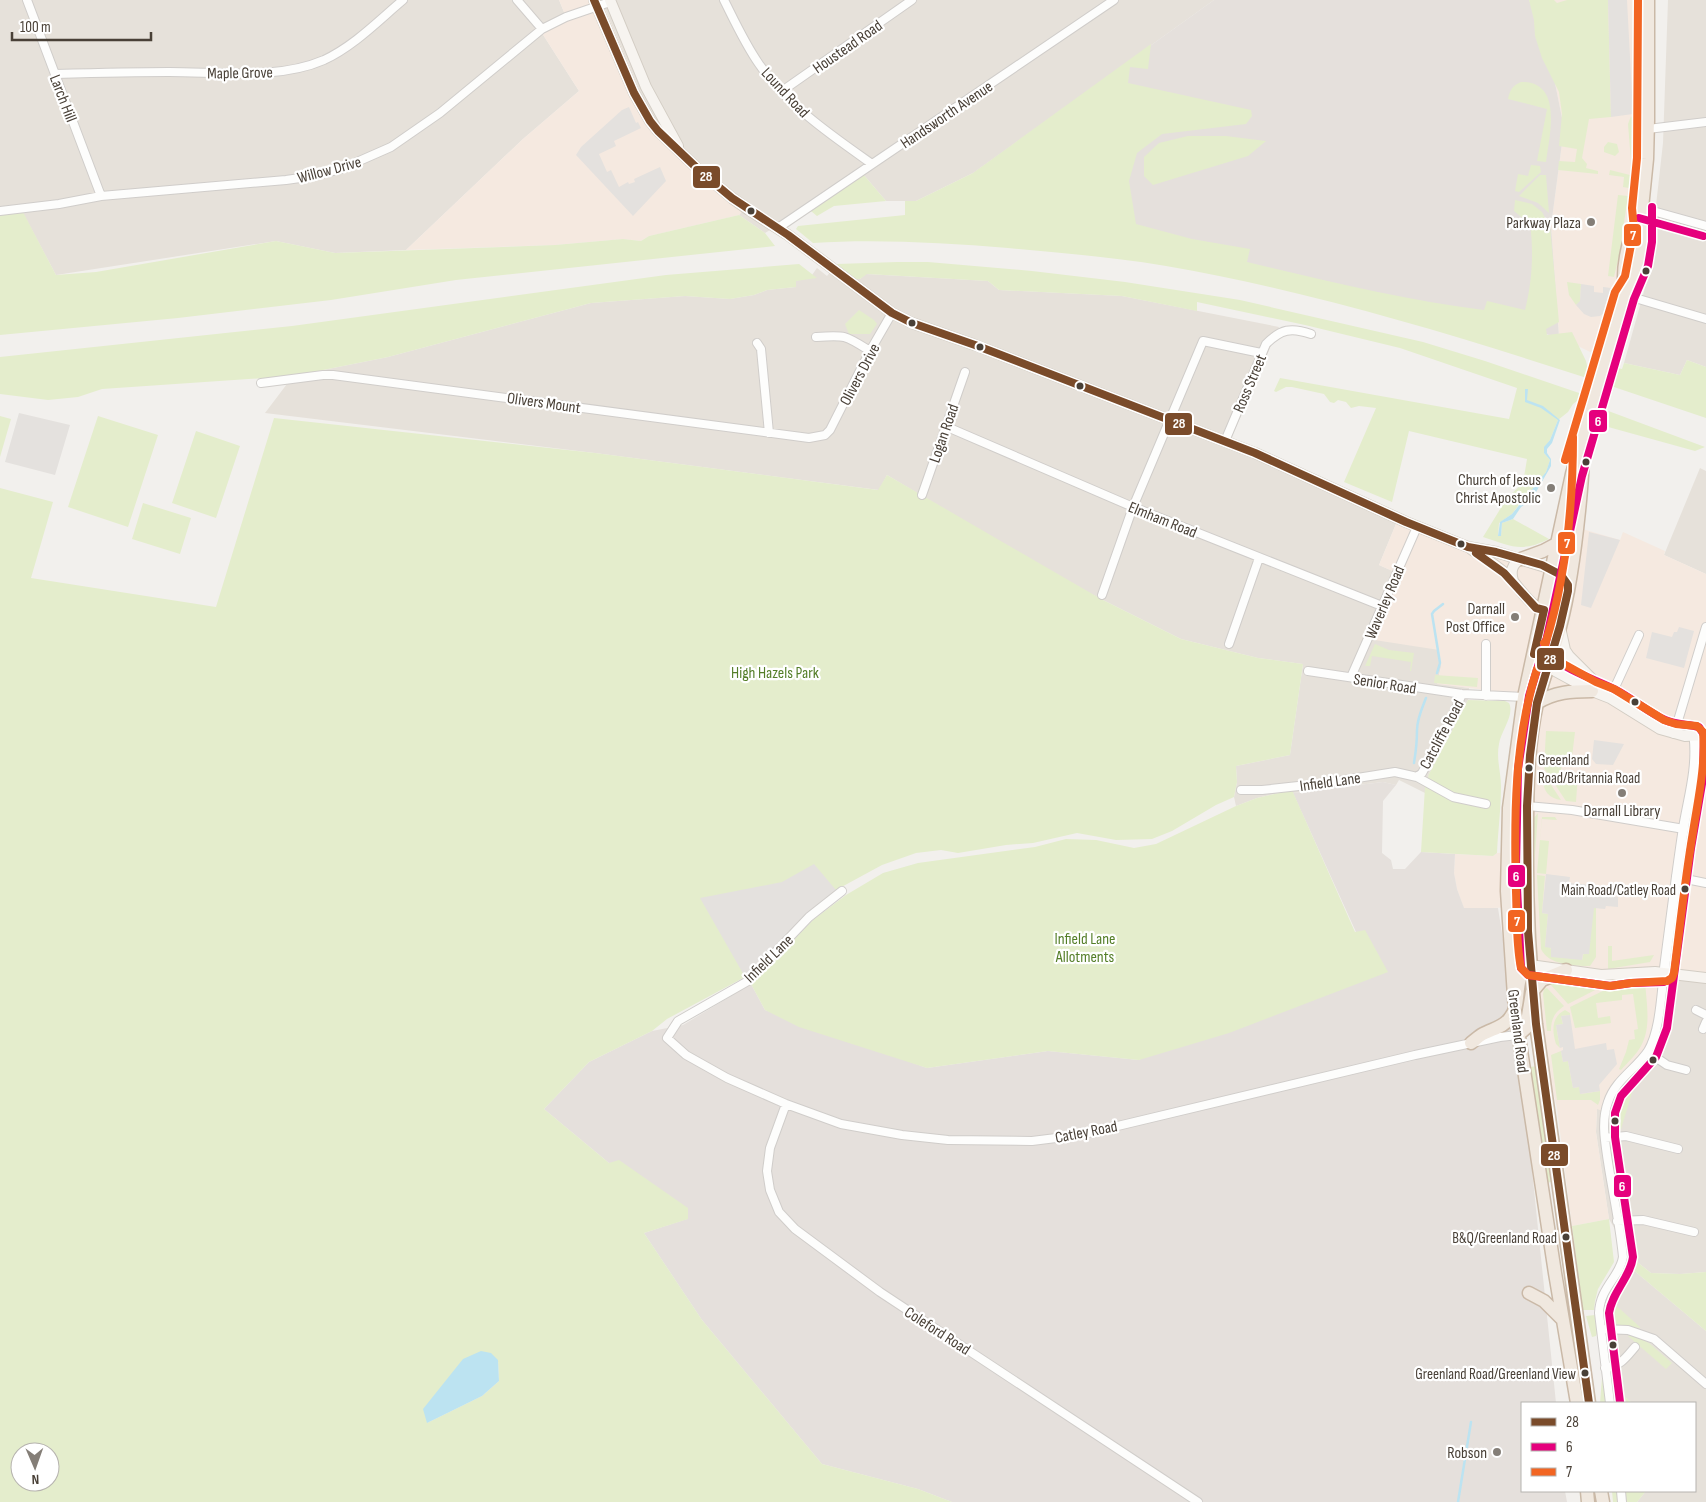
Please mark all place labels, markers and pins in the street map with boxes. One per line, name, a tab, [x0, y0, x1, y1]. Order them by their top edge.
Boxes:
unlabelled marker	[746, 206, 756, 216]
place label: Parkway Plaza	[1506, 214, 1581, 233]
marker: Parkway Plaza	[1585, 216, 1597, 228]
unlabelled marker	[1641, 266, 1651, 276]
unlabelled marker	[907, 318, 917, 328]
unlabelled marker	[975, 342, 985, 352]
unlabelled marker	[1075, 381, 1085, 391]
unlabelled marker	[1581, 457, 1591, 467]
place label: Church of Jesus Christ Apostolic	[1455, 471, 1541, 508]
marker: Church of Jesus Christ Apostolic	[1545, 482, 1557, 494]
unlabelled marker	[1456, 539, 1466, 549]
place label: Darnall Post Office	[1446, 600, 1505, 637]
marker: Darnall Post Office	[1509, 611, 1521, 623]
unlabelled marker	[1630, 697, 1640, 707]
place label: Greenland Road/Britannia Road	[1538, 751, 1640, 788]
marker: Greenland Road/Britannia Road	[1524, 763, 1534, 773]
marker: Darnall Library	[1616, 787, 1628, 799]
place label: Darnall Library	[1584, 802, 1660, 821]
place label: Main Road/Catley Road	[1561, 881, 1676, 900]
marker: Main Road/Catley Road	[1680, 884, 1690, 894]
unlabelled marker	[1648, 1055, 1658, 1065]
unlabelled marker	[1610, 1116, 1620, 1126]
place label: B&Q/Greenland Road	[1452, 1229, 1557, 1248]
marker: B&Q/Greenland Road	[1561, 1232, 1571, 1242]
unlabelled marker	[1608, 1340, 1618, 1350]
place label: Greenland Road/Greenland View	[1415, 1365, 1577, 1384]
marker: Greenland Road/Greenland View	[1580, 1368, 1590, 1378]
place label: Robson	[1447, 1444, 1487, 1463]
marker: Robson	[1491, 1446, 1503, 1458]

